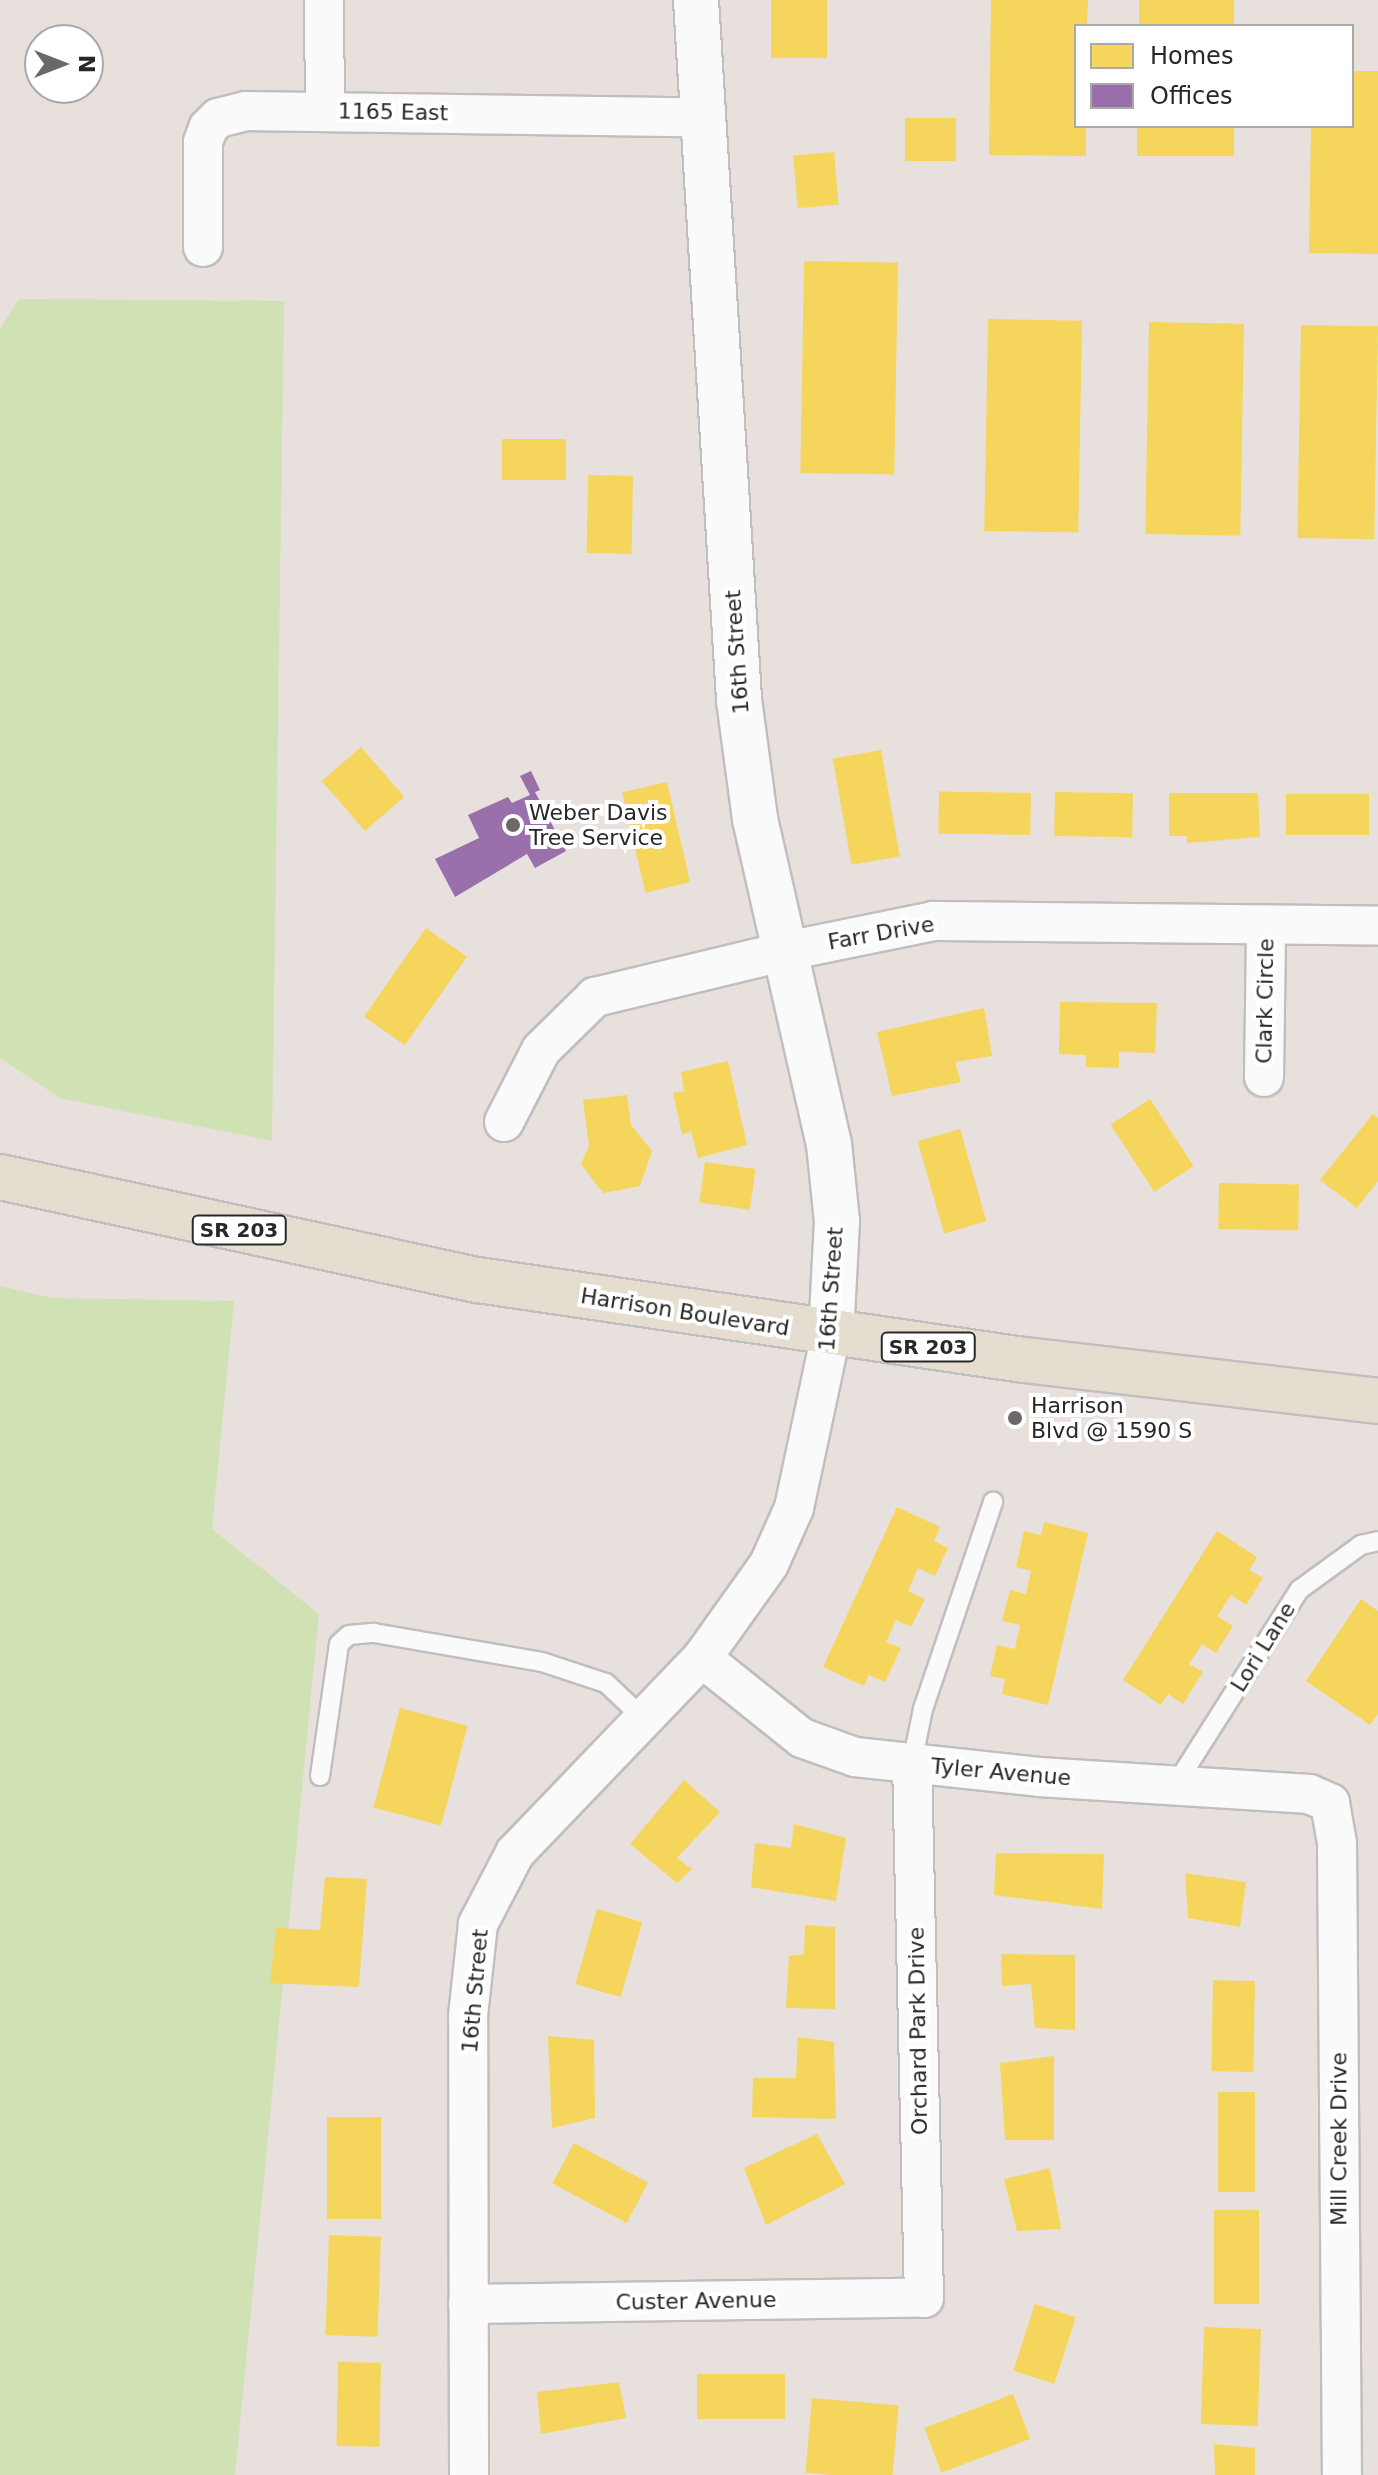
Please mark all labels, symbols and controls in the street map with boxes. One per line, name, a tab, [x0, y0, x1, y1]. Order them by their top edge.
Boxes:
north arrow	[24, 24, 104, 104]
legend	[1074, 24, 1354, 128]
text: Homes	[1150, 42, 1233, 70]
text: N	[74, 55, 99, 73]
text: Offices	[1150, 82, 1233, 110]
street label: 1165 East	[338, 98, 448, 126]
street label: 16th Street	[719, 589, 755, 715]
place label: Weber Davis Tree Service	[529, 799, 668, 850]
marker: Weber Davis Tree Service	[504, 816, 522, 834]
street label: Farr Drive	[826, 911, 936, 955]
street label: Clark Circle	[1251, 938, 1279, 1064]
road number: SR 203	[191, 1214, 287, 1246]
street label: 16th Street	[813, 1226, 849, 1352]
street label: Harrison Boulevard	[579, 1282, 791, 1342]
road number: SR 203	[880, 1331, 976, 1363]
place label: Harrison Blvd @ 1590 S	[1031, 1392, 1192, 1444]
marker: Harrison Blvd @ 1590 S	[1006, 1409, 1024, 1427]
street label: Lori Lane	[1225, 1597, 1301, 1697]
street label: Tyler Avenue	[930, 1753, 1072, 1791]
street label: Orchard Park Drive	[903, 1927, 933, 2135]
street label: 16th Street	[456, 1928, 494, 2054]
street label: Mill Creek Drive	[1326, 2052, 1352, 2226]
street label: Custer Avenue	[615, 2286, 777, 2316]

